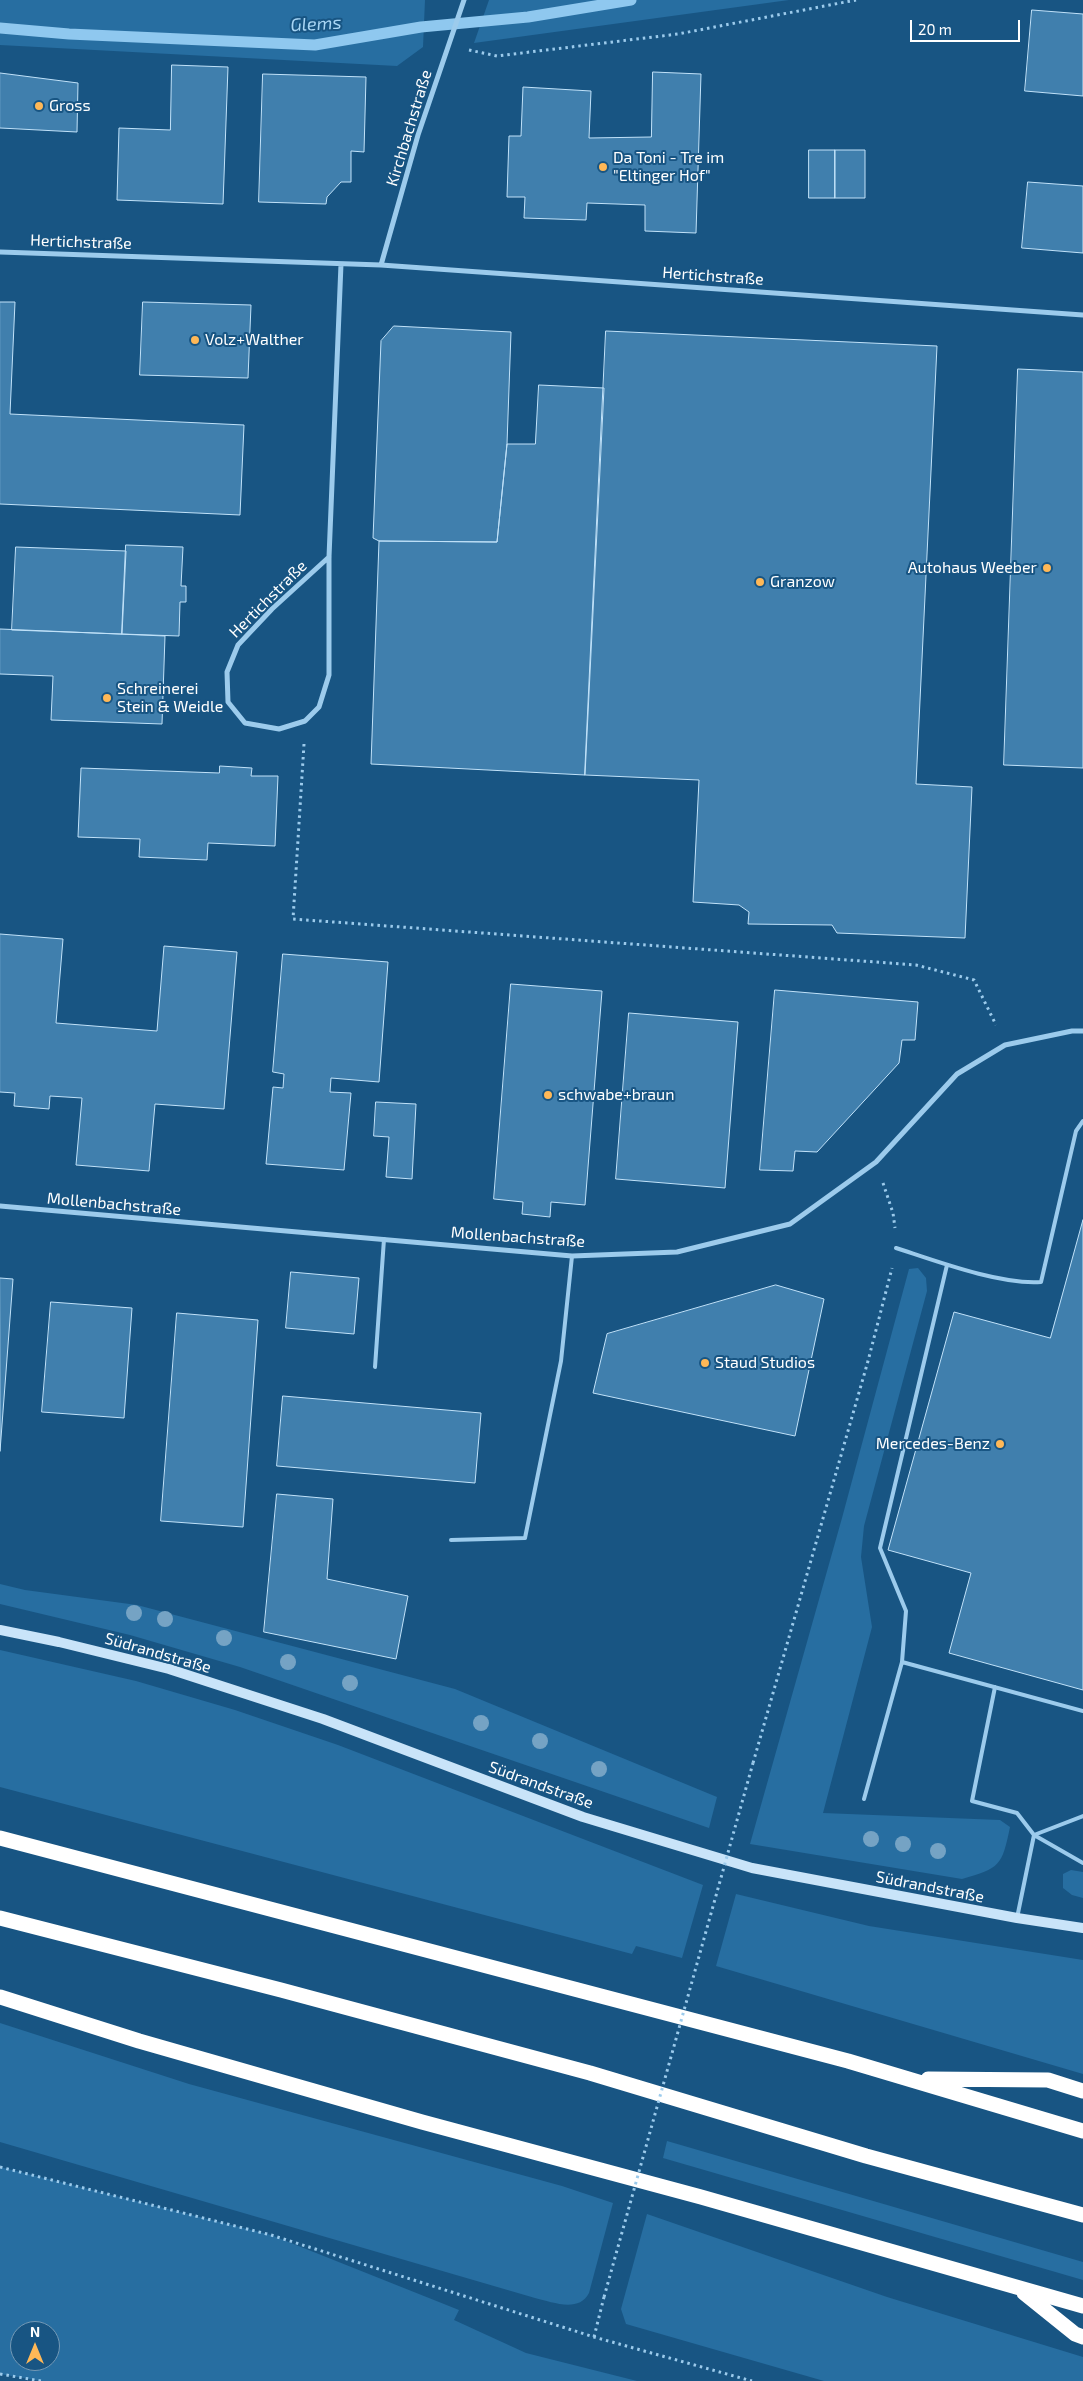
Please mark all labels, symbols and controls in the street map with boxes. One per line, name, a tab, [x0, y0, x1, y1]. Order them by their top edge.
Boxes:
scale bar	[913, 10, 1023, 42]
water label: Glems	[290, 12, 342, 36]
text: 20 m	[918, 20, 952, 38]
street label: Kirchbachstraße	[382, 68, 436, 188]
place label: Gross	[49, 96, 91, 116]
marker: Gross	[33, 100, 45, 112]
place label: Da Toni - Tre im "Eltinger Hof"	[613, 148, 724, 186]
marker: Da Toni - Tre im "Eltinger Hof"	[597, 161, 609, 173]
street label: Hertichstraße	[30, 231, 132, 253]
street label: Hertichstraße	[662, 263, 764, 289]
place label: Volz+Walther	[205, 330, 304, 350]
marker: Volz+Walther	[189, 334, 201, 346]
street label: Hertichstraße	[225, 556, 311, 642]
place label: Autohaus Weeber	[908, 558, 1037, 578]
marker: Autohaus Weeber	[1041, 562, 1053, 574]
place label: Granzow	[770, 572, 835, 592]
marker: Granzow	[754, 576, 766, 588]
place label: Schreinerei Stein & Weidle	[117, 679, 223, 717]
marker: Schreinerei Stein & Weidle	[101, 692, 113, 704]
place label: schwabe+braun	[558, 1085, 674, 1105]
marker: schwabe+braun	[542, 1089, 554, 1101]
street label: Mollenbachstraße	[46, 1189, 182, 1219]
street label: Mollenbachstraße	[450, 1223, 586, 1251]
place label: Staud Studios	[715, 1353, 815, 1373]
marker: Staud Studios	[699, 1357, 711, 1369]
place label: Mercedes-Benz	[876, 1434, 990, 1454]
marker: Mercedes-Benz	[994, 1438, 1006, 1450]
street label: Südrandstraße	[103, 1629, 213, 1677]
street label: Südrandstraße	[486, 1757, 596, 1813]
street label: Südrandstraße	[874, 1867, 986, 1907]
north arrow	[10, 2321, 60, 2371]
text: N	[30, 2323, 40, 2340]

